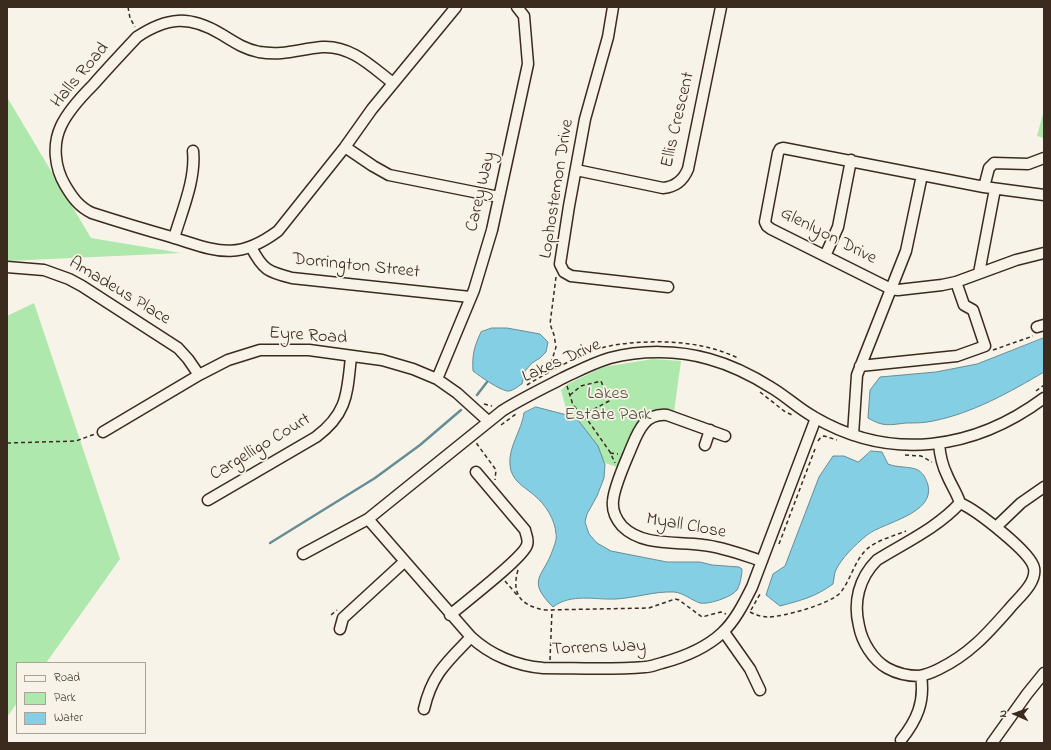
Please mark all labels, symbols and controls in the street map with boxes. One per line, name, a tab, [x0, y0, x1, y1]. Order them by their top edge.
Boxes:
street label: Halls Road	[47, 39, 115, 113]
street label: Ellis Crescent	[658, 70, 700, 170]
street label: Lophostemon Drive	[536, 118, 580, 260]
street label: Carey Way	[462, 150, 502, 234]
street label: Glenlyon Drive	[776, 204, 880, 270]
street label: Dorrington Street	[291, 250, 421, 284]
street label: Amadeus Place	[64, 253, 174, 331]
street label: Eyre Road	[268, 323, 348, 351]
street label: Lakes Drive	[519, 335, 605, 389]
park label: Lakes Estate Park	[565, 384, 651, 426]
street label: Cargelligo Court	[207, 409, 315, 487]
street label: Myall Close	[644, 509, 728, 545]
street label: Torrens Way	[551, 637, 647, 661]
legend	[16, 662, 146, 734]
text: Road	[54, 669, 80, 687]
text: Park	[54, 689, 76, 707]
north arrow	[995, 694, 1035, 734]
text: Water	[54, 709, 83, 727]
text: N	[995, 710, 1011, 718]

